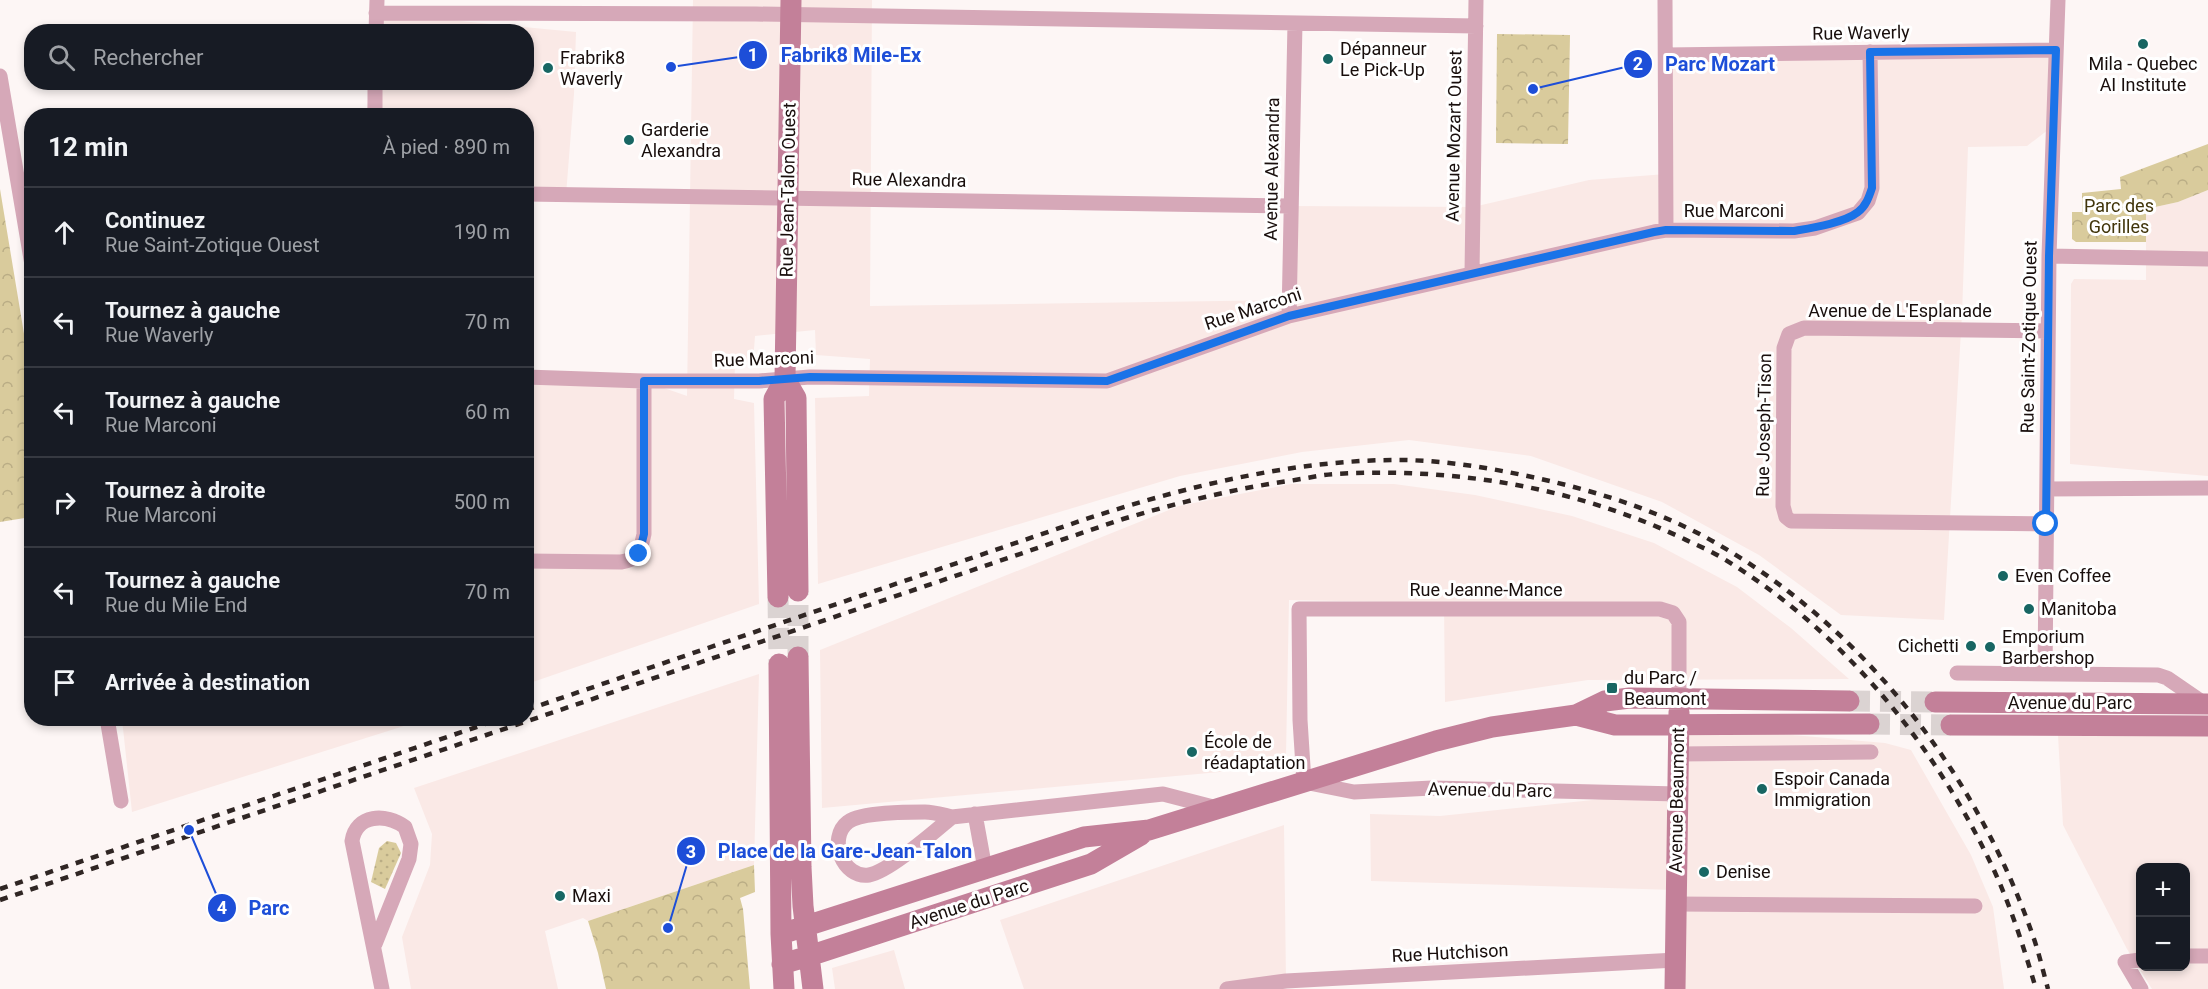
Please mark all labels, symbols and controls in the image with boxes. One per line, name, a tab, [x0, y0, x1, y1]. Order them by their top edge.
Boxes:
street label: Rue Waverly	[1812, 21, 1910, 44]
search box	[24, 24, 534, 90]
callout: Fabrik8 Mile-Ex	[738, 36, 933, 74]
marker: Mila - Quebec AI Institute	[2136, 37, 2150, 51]
place label: Dépanneur Le Pick-Up	[1340, 38, 1427, 80]
icon: search	[45, 41, 78, 74]
text: Fabrik8 Mile-Ex	[781, 43, 922, 67]
text: 1	[748, 44, 758, 65]
text: Rechercher	[93, 45, 204, 70]
callout: Parc Mozart	[1623, 45, 1787, 83]
place label: Frabrik8 Waverly	[560, 47, 625, 89]
street label: Avenue Mozart Ouest	[1442, 50, 1465, 222]
marker: Dépanneur Le Pick-Up	[1321, 52, 1335, 66]
text: Parc Mozart	[1665, 52, 1775, 76]
text: 2	[1633, 53, 1643, 74]
place label: Mila - Quebec AI Institute	[2088, 53, 2198, 95]
marker: Frabrik8 Waverly	[541, 61, 555, 75]
street label: Avenue Alexandra	[1260, 97, 1283, 241]
street label: Rue Jean-Talon Ouest	[775, 102, 800, 278]
place label: Garderie Alexandra	[641, 119, 721, 161]
text: 12 min	[48, 132, 128, 162]
marker: Garderie Alexandra	[622, 133, 636, 147]
text: À pied · 890 m	[383, 135, 510, 159]
street label: Rue Alexandra	[851, 168, 967, 191]
park label: Parc des Gorilles	[2084, 195, 2154, 237]
street label: Rue Marconi	[1684, 200, 1784, 221]
text: Continuez	[105, 208, 205, 233]
icon: ahead	[48, 216, 81, 249]
text: 190 m	[454, 220, 510, 244]
text: Rue Saint-Zotique Ouest	[105, 233, 319, 257]
street label: Rue Saint-Zotique Ouest	[2016, 240, 2041, 434]
street label: Rue Marconi	[1202, 283, 1304, 334]
text: Tournez à gauche	[105, 298, 280, 323]
street label: Avenue de L'Esplanade	[1808, 300, 1992, 321]
icon: left	[48, 306, 81, 339]
text: 70 m	[465, 310, 510, 334]
text: Rue Waverly	[105, 323, 213, 347]
street label: Rue Marconi	[713, 346, 815, 371]
street label: Rue Joseph-Tison	[1752, 353, 1775, 497]
text: Tournez à gauche	[105, 388, 280, 413]
icon: left	[48, 396, 81, 429]
text: 60 m	[465, 400, 510, 424]
text: Rue Marconi	[105, 413, 217, 437]
text: Tournez à droite	[105, 478, 265, 503]
icon: right	[48, 486, 81, 519]
text: 500 m	[454, 490, 510, 514]
text: Rue Marconi	[105, 503, 217, 527]
route start	[2032, 510, 2058, 536]
route end	[625, 540, 651, 566]
place label: Even Coffee	[2015, 565, 2111, 586]
text: Tournez à gauche	[105, 568, 280, 593]
marker: Even Coffee	[1996, 569, 2010, 583]
icon: left	[48, 576, 81, 609]
street label: Rue Jeanne-Mance	[1409, 579, 1563, 600]
text: 70 m	[465, 580, 510, 604]
text: Rue du Mile End	[105, 593, 248, 617]
place label: Manitoba	[2041, 598, 2117, 619]
marker: Manitoba	[2022, 602, 2036, 616]
place label: Emporium Barbershop	[2002, 626, 2094, 668]
place label: Cichetti	[1898, 635, 1959, 656]
marker: Cichetti	[1964, 639, 1978, 653]
marker: Emporium Barbershop	[1983, 640, 1997, 654]
icon: arrive	[48, 666, 81, 699]
place label: du Parc / Beaumont	[1624, 667, 1706, 709]
text: Arrivée à destination	[105, 670, 310, 695]
marker: du Parc / Beaumont	[1605, 681, 1619, 695]
street label: Avenue du Parc	[2008, 692, 2132, 713]
street label: Avenue Beaumont	[1665, 727, 1688, 873]
place label: École de réadaptation	[1204, 731, 1305, 773]
marker: École de réadaptation	[1185, 745, 1199, 759]
place label: Espoir Canada Immigration	[1774, 768, 1890, 810]
street label: Avenue du Parc	[1428, 778, 1552, 801]
marker: Espoir Canada Immigration	[1755, 782, 1769, 796]
callout: Place de la Gare-Jean-Talon	[676, 832, 984, 870]
text: Place de la Gare-Jean-Talon	[718, 839, 972, 863]
text: 3	[686, 841, 696, 862]
place label: Denise	[1716, 861, 1771, 882]
map controls	[2136, 863, 2190, 971]
button: +	[2136, 863, 2190, 917]
marker: Denise	[1697, 865, 1711, 879]
street label: Avenue du Parc	[907, 874, 1031, 933]
place label: Maxi	[572, 885, 611, 906]
callout: Parc	[207, 889, 302, 927]
marker: Maxi	[553, 889, 567, 903]
text: Parc	[248, 896, 290, 920]
text: 4	[217, 897, 227, 918]
button: −	[2136, 917, 2190, 971]
street label: Rue Hutchison	[1391, 939, 1509, 966]

